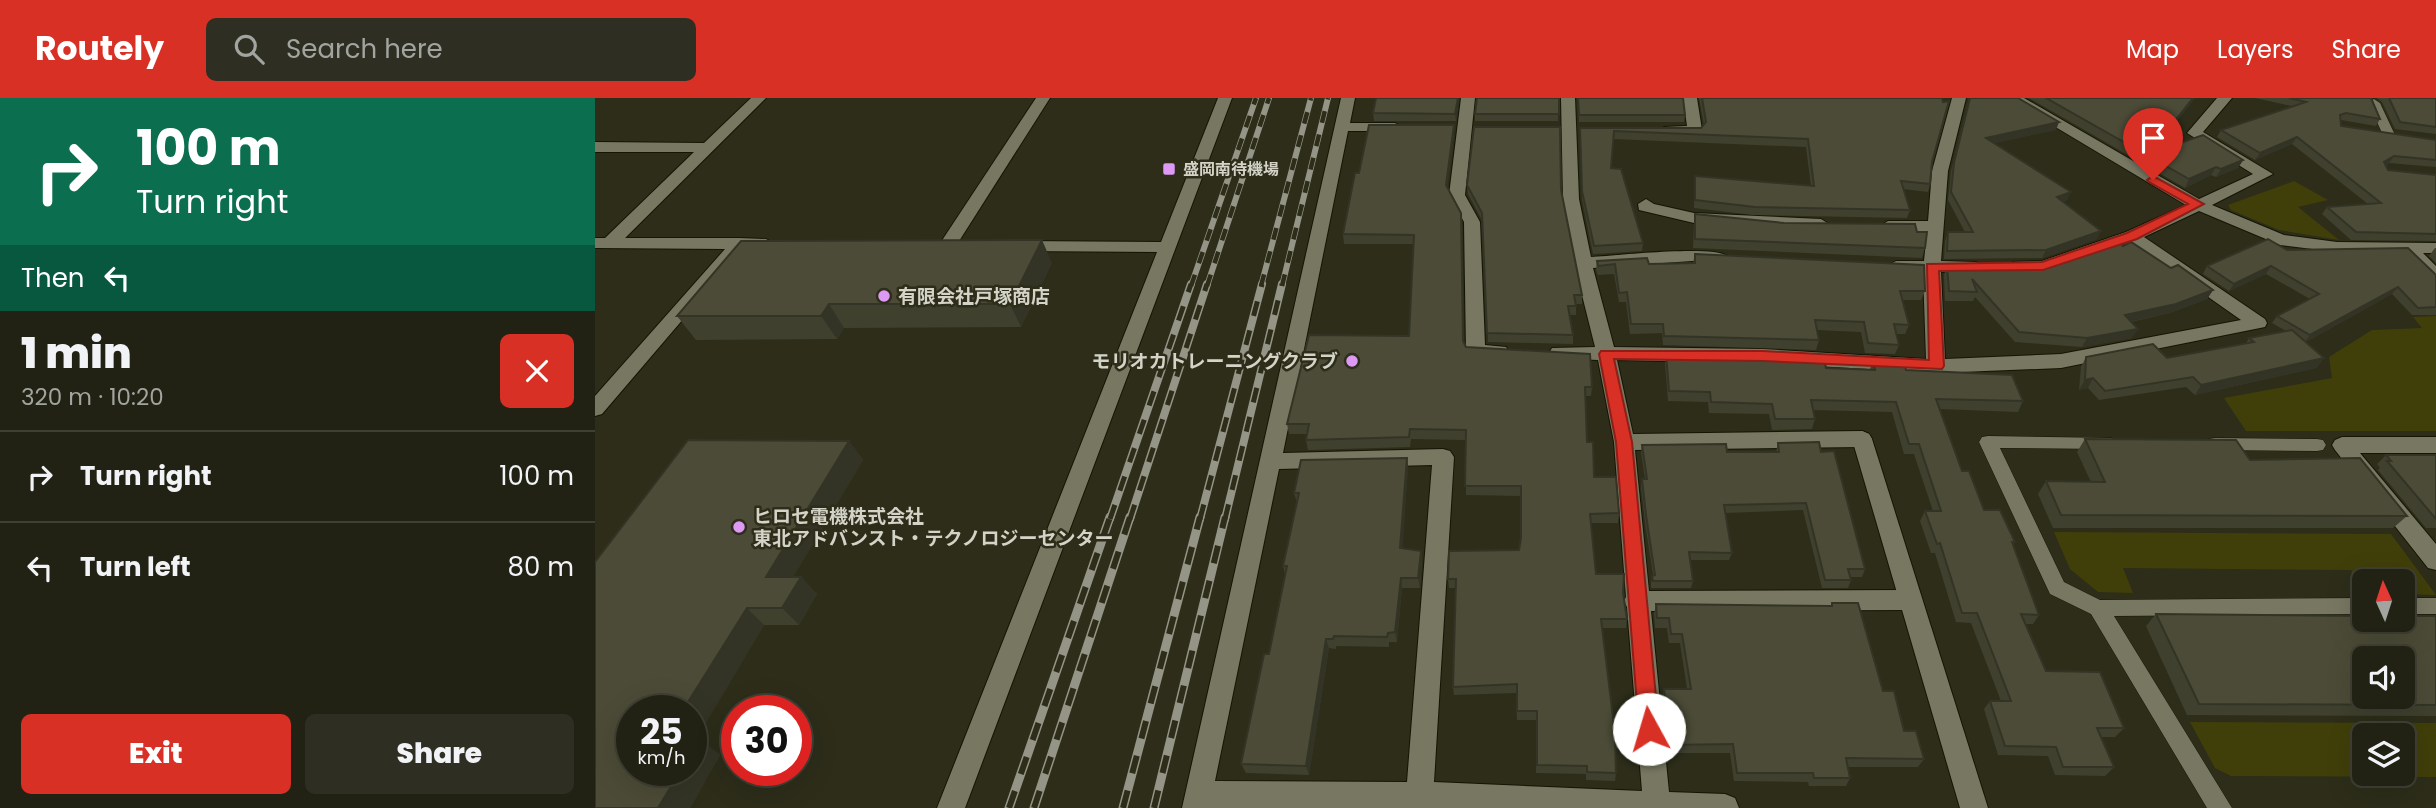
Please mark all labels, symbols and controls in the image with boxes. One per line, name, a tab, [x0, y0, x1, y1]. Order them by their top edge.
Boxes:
search box	[206, 18, 696, 81]
text: Routely	[35, 25, 164, 72]
icon: search	[230, 30, 268, 68]
text: Search here	[286, 31, 443, 67]
text: Map	[2126, 33, 2179, 66]
text: Layers	[2217, 33, 2293, 66]
text: Share	[2331, 33, 2401, 66]
pin	[2123, 108, 2183, 180]
text: 100 m	[136, 114, 281, 182]
icon: arrive	[2134, 119, 2172, 157]
icon: right	[21, 126, 112, 217]
place label: 盛岡南待機場	[1183, 158, 1279, 181]
marker: 盛岡南待機場	[1161, 161, 1177, 177]
text: Turn right	[136, 179, 288, 224]
icon: left	[98, 259, 136, 297]
text: Then	[21, 260, 84, 296]
place label: 有限会社戸塚商店	[898, 283, 1050, 310]
marker: 有限会社戸塚商店	[876, 288, 892, 304]
text: 1 min	[21, 324, 132, 383]
button: close	[500, 334, 574, 408]
place label: モリオカトレーニングクラブ	[1091, 348, 1338, 375]
marker: モリオカトレーニングクラブ	[1344, 353, 1360, 369]
text: 320 m · 10:20	[21, 381, 164, 413]
icon: right	[21, 458, 59, 496]
text: Turn right	[80, 458, 212, 494]
text: 100 m	[499, 458, 574, 494]
place label: ヒロセ電機株式会社 東北アドバンスト・テクノロジーセンター	[753, 503, 1113, 552]
marker: ヒロセ電機株式会社 東北アドバンスト・テクノロジーセンター	[731, 519, 747, 535]
icon: left	[21, 549, 59, 587]
text: Turn left	[80, 549, 191, 585]
text: 80 m	[508, 549, 574, 585]
north arrow	[2352, 569, 2415, 632]
map controls	[2352, 569, 2415, 786]
button: sound	[2352, 646, 2415, 709]
position arrow	[1612, 692, 1686, 766]
speed limit sign: 30	[721, 695, 812, 786]
text: 25	[640, 707, 683, 756]
button: Exit	[21, 714, 291, 794]
button: Share	[305, 714, 574, 794]
button: layers	[2352, 723, 2415, 786]
text: km/h	[638, 745, 685, 770]

